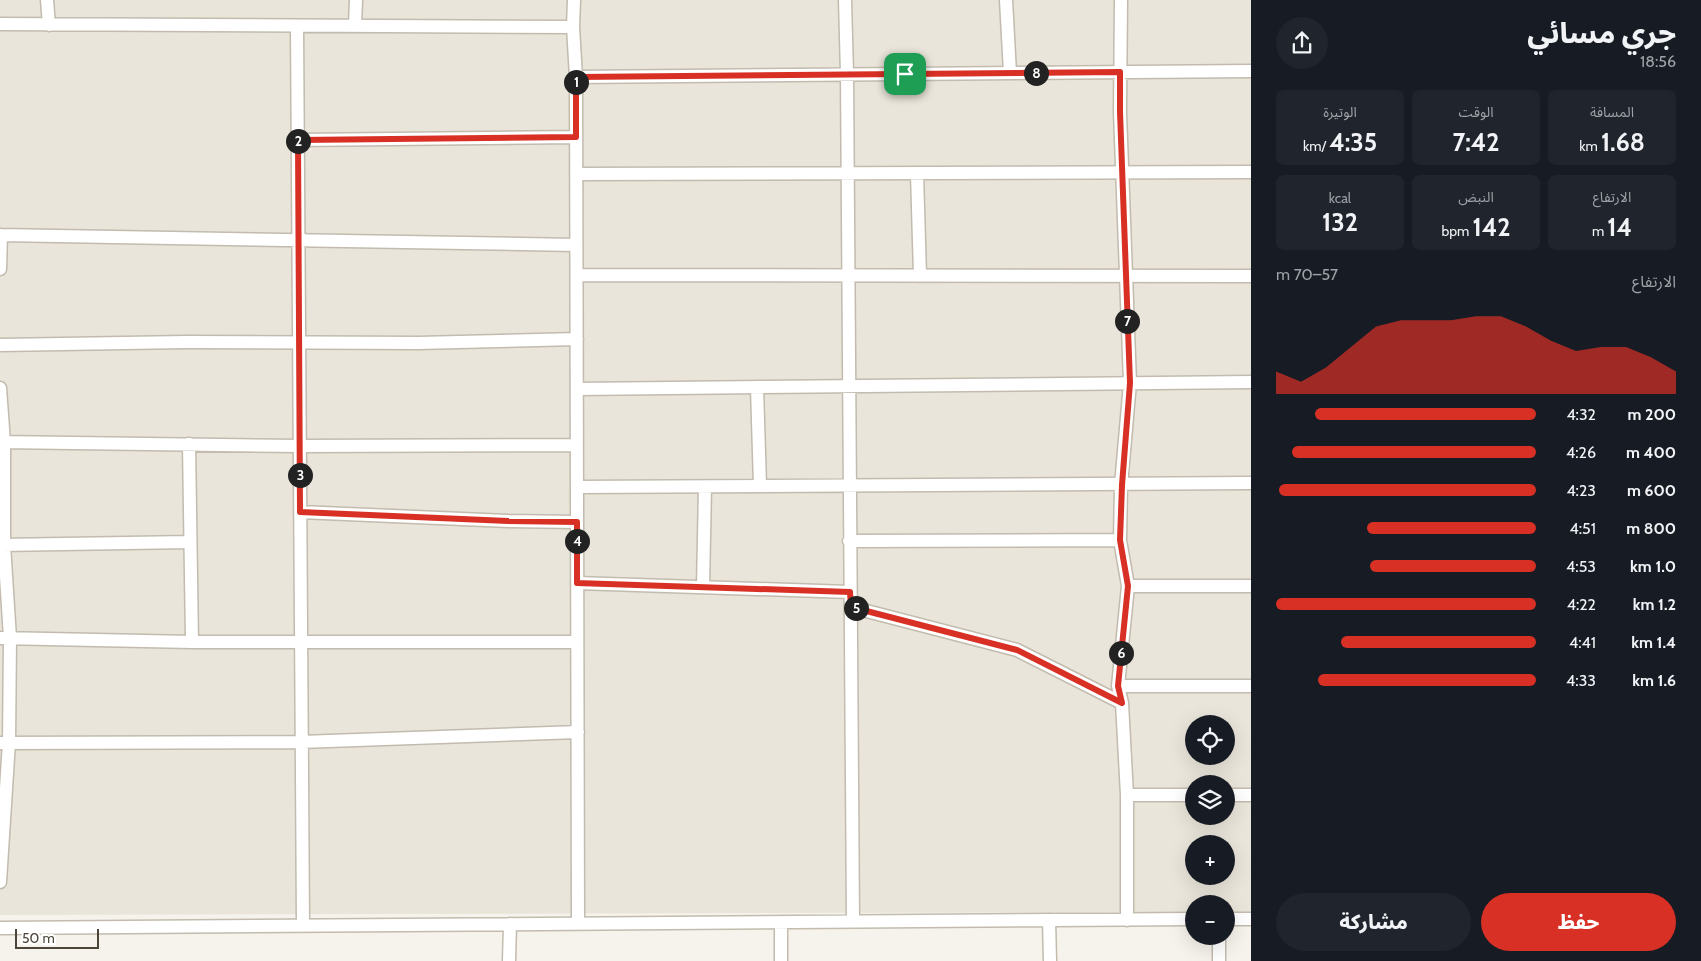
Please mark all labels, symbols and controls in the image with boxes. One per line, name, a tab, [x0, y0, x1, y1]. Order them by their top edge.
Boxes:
text: جري مسائي	[1527, 16, 1676, 50]
button: share	[1276, 17, 1328, 69]
text: 18:56	[1640, 52, 1676, 71]
pin	[884, 53, 926, 95]
icon: arrive	[891, 60, 919, 88]
pin: 8	[1024, 60, 1048, 86]
text: 8	[1032, 64, 1041, 82]
pin: 1	[564, 70, 588, 94]
text: 1	[574, 73, 579, 91]
text: الوتيرة	[1323, 103, 1357, 121]
text: الوقت	[1458, 103, 1494, 121]
text: المسافة	[1590, 103, 1634, 121]
text: 4:35	[1329, 127, 1377, 157]
text: 7:42	[1452, 127, 1500, 157]
text: 1.68	[1601, 127, 1645, 157]
pin: 2	[286, 128, 310, 154]
text: 2	[295, 132, 302, 150]
text: /km	[1303, 137, 1329, 155]
text: km	[1579, 137, 1601, 155]
text: النبض	[1458, 188, 1494, 206]
text: الارتفاع	[1593, 188, 1631, 206]
text: kcal	[1329, 189, 1351, 207]
text: 132	[1322, 207, 1358, 237]
text: 142	[1473, 212, 1511, 242]
text: 14	[1607, 212, 1632, 242]
text: bpm	[1442, 222, 1473, 240]
text: m	[1592, 222, 1607, 240]
text: 57–70 m	[1276, 265, 1338, 284]
text: الارتفاع	[1632, 272, 1676, 291]
pin: 7	[1114, 308, 1140, 334]
text: 7	[1124, 312, 1131, 330]
text: 4:32	[1566, 405, 1596, 424]
text: 200 m	[1627, 405, 1676, 424]
text: 4:26	[1566, 443, 1596, 462]
text: 400 m	[1626, 443, 1676, 462]
pin: 3	[288, 462, 312, 488]
text: 3	[297, 466, 304, 484]
text: 4:23	[1566, 481, 1596, 500]
text: 600 m	[1627, 481, 1676, 500]
text: 4:51	[1570, 519, 1596, 538]
text: 800 m	[1626, 519, 1676, 538]
pin: 4	[564, 528, 590, 554]
text: 4	[573, 532, 582, 550]
text: 4:53	[1566, 557, 1596, 576]
text: 1.0 km	[1630, 557, 1676, 576]
text: 4:22	[1567, 595, 1596, 614]
text: 1.2 km	[1633, 595, 1676, 614]
pin: 5	[844, 596, 868, 620]
text: 5	[853, 599, 860, 617]
text: 4:41	[1569, 633, 1596, 652]
text: 1.4 km	[1631, 633, 1676, 652]
pin: 6	[1108, 640, 1134, 666]
text: 6	[1118, 644, 1125, 662]
text: 4:33	[1566, 671, 1596, 690]
text: 1.6 km	[1632, 671, 1676, 690]
map controls	[1185, 715, 1235, 945]
button: locate	[1185, 715, 1235, 765]
button: layers	[1185, 775, 1235, 825]
button: +	[1185, 835, 1235, 885]
button: مشاركة	[1276, 893, 1471, 951]
button: حفظ	[1481, 893, 1676, 951]
button: −	[1185, 895, 1235, 945]
scale bar	[15, 926, 99, 949]
text: 50 m	[22, 929, 55, 947]

